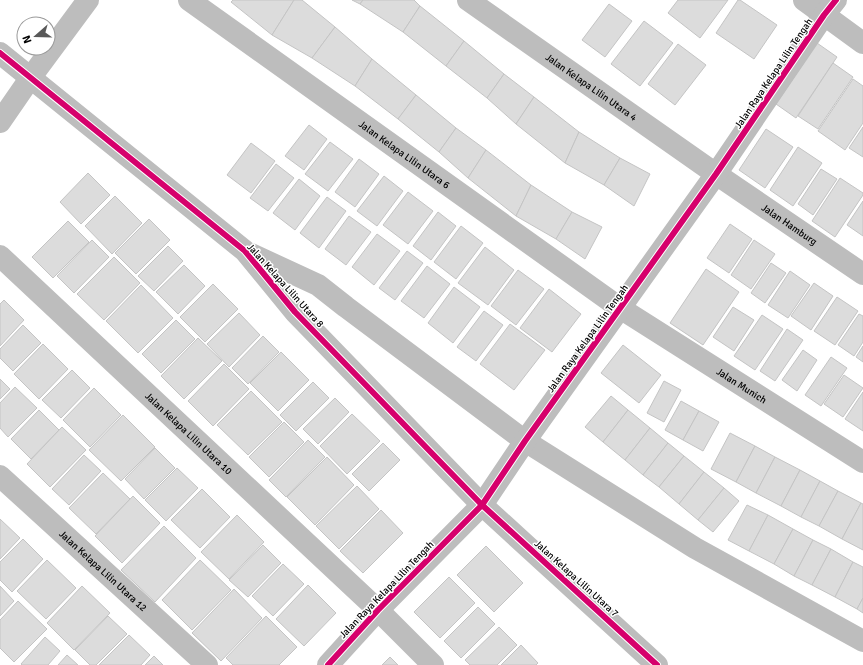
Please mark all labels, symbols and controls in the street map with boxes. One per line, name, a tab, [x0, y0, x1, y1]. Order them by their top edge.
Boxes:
north arrow	[16, 16, 56, 56]
street label: Jalan Raya Kelapa Lilin Tengah	[732, 16, 815, 131]
text: N	[20, 33, 34, 45]
street label: Jalan Kelapa Lilin Utara 4	[543, 51, 640, 124]
street label: Jalan Kelapa Lilin Utara 6	[356, 118, 452, 191]
street label: Jalan Hamburg	[759, 202, 819, 248]
street label: Jalan Kelapa Lilin Utara 8	[244, 241, 326, 330]
street label: Jalan Raya Kelapa Lilin Tengah	[545, 282, 631, 395]
street label: Jalan Munich	[714, 366, 769, 406]
street label: Jalan Kelapa Lilin Utara 10	[142, 390, 234, 477]
street label: Jalan Kelapa Lilin Utara 12	[56, 528, 149, 614]
street label: Jalan Kelapa Lilin Utara 7	[532, 538, 621, 620]
street label: Jalan Raya Kelapa Lilin Tengah	[337, 539, 436, 641]

